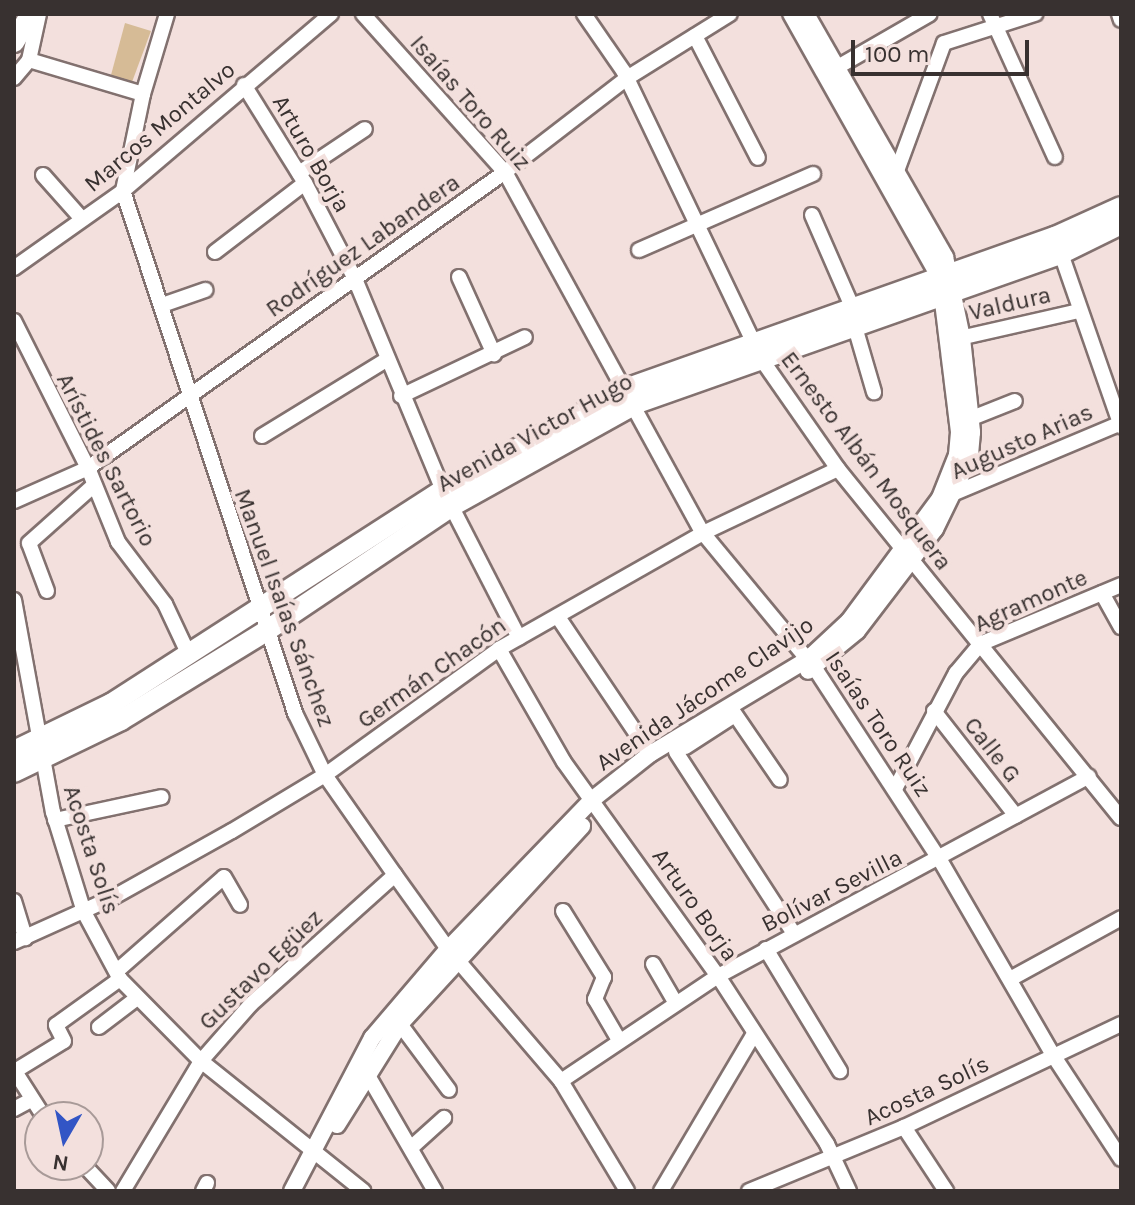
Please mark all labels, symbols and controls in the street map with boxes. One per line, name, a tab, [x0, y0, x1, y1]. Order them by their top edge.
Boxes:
scale bar	[855, 24, 1033, 74]
street label: Isaías Toro Ruiz	[403, 30, 537, 176]
text: 100 m	[865, 40, 930, 68]
street label: Marcos Montalvo	[79, 56, 241, 198]
street label: Arturo Borja	[266, 90, 356, 218]
street label: Rodríguez Labandera	[260, 168, 466, 324]
street label: Valdura	[966, 281, 1054, 327]
street label: Ernesto Albán Mosquera	[774, 346, 958, 576]
street label: Avenida Victor Hugo	[432, 367, 638, 499]
street label: Arístides Sartorio	[50, 368, 162, 552]
street label: Augusto Arias	[947, 398, 1097, 486]
street label: Manuel Isaías Sánchez	[227, 485, 341, 731]
street label: Agramonte	[970, 563, 1092, 639]
street label: Germán Chacón	[352, 611, 512, 735]
street label: Avenida Jácome Clavijo	[591, 611, 819, 777]
street label: Isaías Toro Ruiz	[819, 646, 937, 802]
street label: Calle G	[958, 712, 1026, 788]
street label: Acosta Solís	[57, 782, 125, 918]
street label: Arturo Borja	[646, 843, 744, 967]
street label: Bolívar Sevilla	[757, 843, 907, 939]
street label: Gustavo Egüez	[193, 904, 329, 1036]
street label: Acosta Solís	[860, 1050, 994, 1132]
north arrow	[24, 1101, 104, 1181]
text: N	[51, 1149, 70, 1177]

